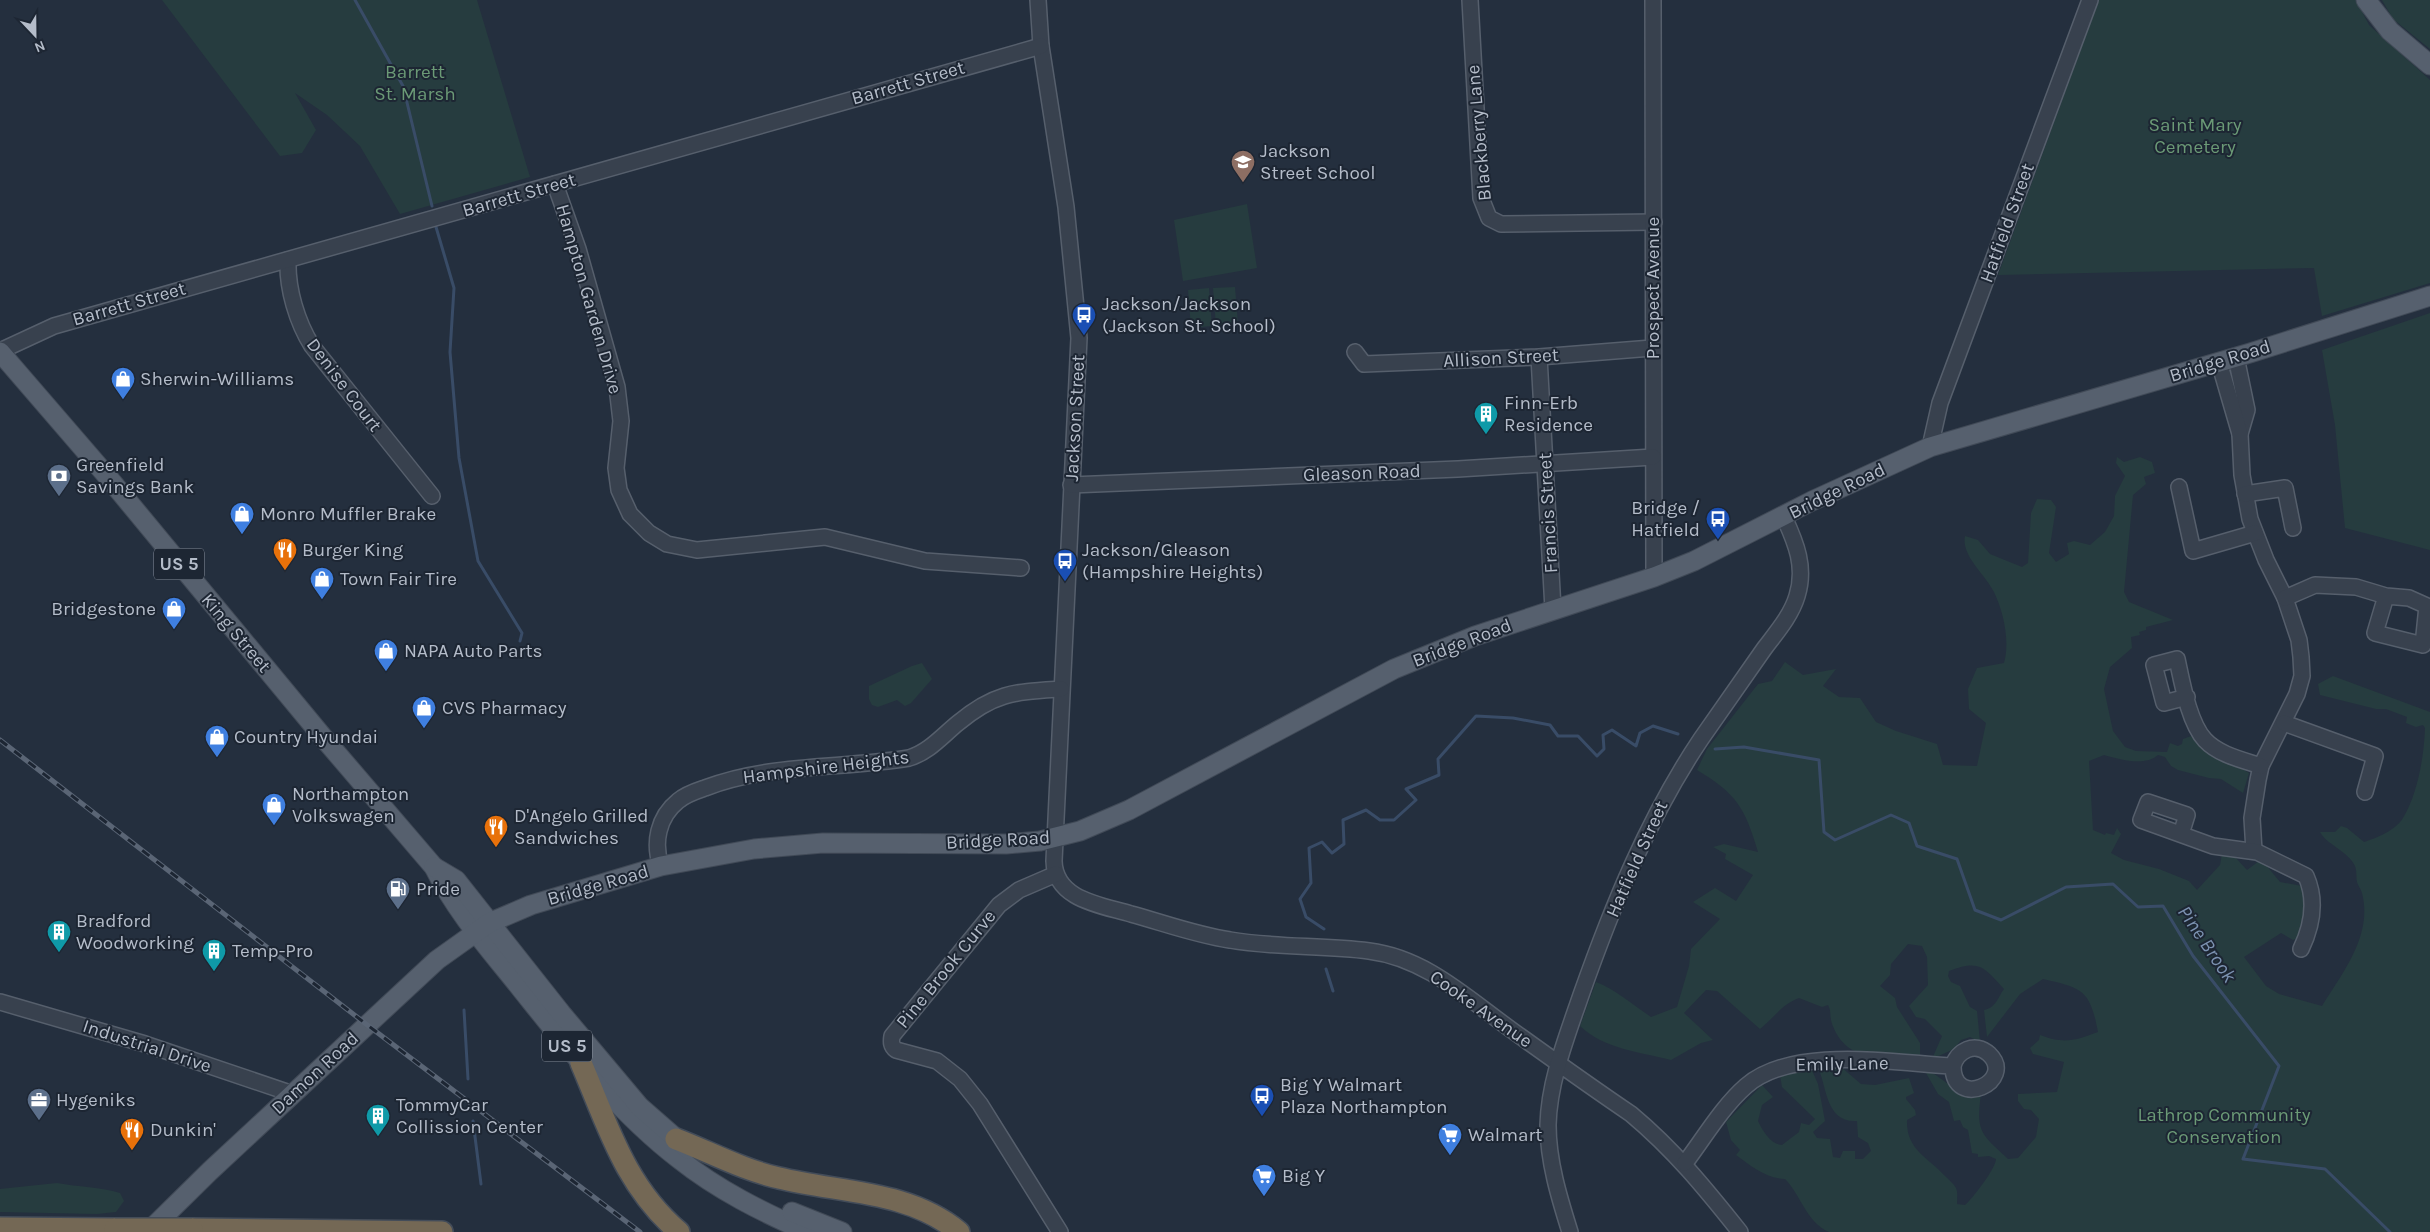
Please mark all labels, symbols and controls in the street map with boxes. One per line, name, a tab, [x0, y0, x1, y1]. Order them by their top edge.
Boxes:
north arrow	[10, 10, 60, 60]
text: N	[32, 37, 48, 56]
street label: Barrett Street	[849, 56, 967, 110]
park label: Barrett St. Marsh	[374, 61, 456, 105]
street label: Blackberry Lane	[1462, 64, 1496, 202]
park label: Saint Mary Cemetery	[2149, 114, 2242, 158]
place label: Jackson Street School	[1260, 140, 1376, 184]
school or university icon: Jackson Street School	[1230, 149, 1256, 183]
street label: Hatfield Street	[1975, 160, 2039, 286]
street label: Barrett Street	[460, 168, 578, 222]
street label: Hampton Garden Drive	[551, 202, 627, 396]
street label: Prospect Avenue	[1642, 217, 1664, 359]
street label: Barrett Street	[70, 277, 188, 331]
place label: Jackson/Jackson (Jackson St. School)	[1102, 293, 1276, 337]
bus stop icon: Jackson/Jackson (Jackson St. School)	[1071, 302, 1097, 336]
street label: Denise Court	[302, 334, 386, 436]
street label: Bridge Road	[2167, 335, 2273, 387]
street label: Allison Street	[1443, 344, 1559, 372]
street label: Jackson Street	[1061, 354, 1089, 482]
shop icon: Sherwin-Williams	[110, 366, 136, 400]
place label: Sherwin-Williams	[140, 368, 294, 390]
place label: Finn-Erb Residence	[1504, 392, 1593, 436]
building icon: Finn-Erb Residence	[1473, 401, 1499, 435]
street label: Francis Street	[1534, 452, 1562, 574]
place label: Greenfield Savings Bank	[76, 454, 195, 498]
street label: Bridge Road	[1785, 458, 1889, 524]
street label: Gleason Road	[1303, 460, 1421, 486]
bank icon: Greenfield Savings Bank	[46, 463, 72, 497]
place label: Bridge / Hatfield	[1631, 497, 1700, 541]
shop icon: Monro Muffler Brake	[229, 501, 255, 535]
place label: Monro Muffler Brake	[260, 503, 436, 525]
bus stop icon: Bridge / Hatfield	[1705, 506, 1731, 540]
restaurant icon: Burger King	[272, 537, 298, 571]
place label: Burger King	[302, 539, 403, 561]
place label: Jackson/Gleason (Hampshire Heights)	[1082, 539, 1263, 583]
road number: US 5	[154, 548, 204, 580]
bus stop icon: Jackson/Gleason (Hampshire Heights)	[1052, 548, 1078, 582]
shop icon: Town Fair Tire	[309, 566, 335, 600]
place label: Town Fair Tire	[340, 568, 457, 590]
street label: King Street	[197, 589, 275, 677]
shop icon: Bridgestone	[161, 596, 187, 630]
place label: Bridgestone	[51, 598, 156, 620]
street label: Bridge Road	[1409, 614, 1515, 672]
shop icon: NAPA Auto Parts	[373, 638, 399, 672]
place label: NAPA Auto Parts	[404, 640, 543, 662]
shop icon: CVS Pharmacy	[411, 695, 437, 729]
place label: CVS Pharmacy	[442, 697, 567, 719]
shop icon: Country Hyundai	[204, 724, 230, 758]
place label: Country Hyundai	[234, 726, 378, 748]
street label: Hampshire Heights	[741, 746, 911, 788]
place label: Northampton Volkswagen	[292, 783, 409, 827]
shop icon: Northampton Volkswagen	[261, 792, 287, 826]
street label: Hatfield Street	[1601, 797, 1673, 921]
place label: D'Angelo Grilled Sandwiches	[514, 805, 649, 849]
restaurant icon: D'Angelo Grilled Sandwiches	[483, 814, 509, 848]
street label: Bridge Road	[945, 826, 1051, 854]
street label: Bridge Road	[545, 860, 651, 910]
fuel station icon: Pride	[385, 876, 411, 910]
place label: Pride	[416, 878, 460, 900]
water label: Pine Brook	[2173, 901, 2242, 987]
street label: Pine Brook Curve	[892, 905, 1000, 1033]
place label: Bradford Woodworking	[76, 910, 194, 954]
building icon: Bradford Woodworking	[46, 919, 72, 953]
building icon: Temp-Pro	[201, 938, 227, 972]
place label: Temp-Pro	[232, 940, 313, 962]
street label: Cooke Avenue	[1426, 966, 1536, 1052]
street label: Industrial Drive	[80, 1015, 214, 1077]
street label: Damon Road	[267, 1027, 363, 1119]
road number: US 5	[542, 1030, 592, 1062]
street label: Emily Lane	[1795, 1052, 1889, 1076]
place label: Big Y Walmart Plaza Northampton	[1280, 1074, 1447, 1118]
bus stop icon: Big Y Walmart Plaza Northampton	[1249, 1083, 1275, 1117]
office icon: Hygeniks	[26, 1087, 52, 1121]
place label: Hygeniks	[56, 1089, 136, 1111]
place label: TommyCar Collission Center	[396, 1094, 543, 1138]
building icon: TommyCar Collission Center	[365, 1103, 391, 1137]
park label: Lathrop Community Conservation	[2137, 1104, 2311, 1148]
restaurant icon: Dunkin'	[119, 1117, 145, 1151]
place label: Dunkin'	[150, 1119, 216, 1141]
supermarket icon: Walmart	[1437, 1122, 1463, 1156]
place label: Walmart	[1468, 1124, 1542, 1146]
supermarket icon: Big Y	[1251, 1163, 1277, 1197]
place label: Big Y	[1282, 1165, 1326, 1187]

